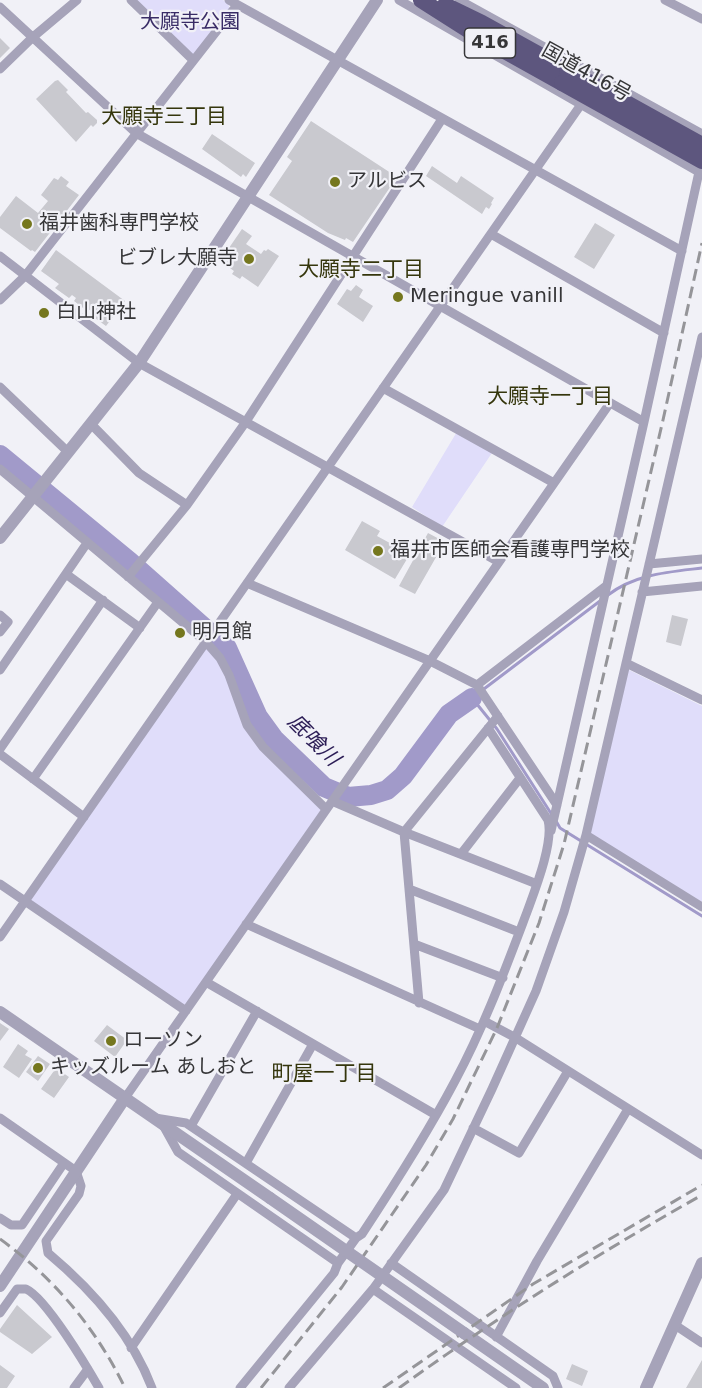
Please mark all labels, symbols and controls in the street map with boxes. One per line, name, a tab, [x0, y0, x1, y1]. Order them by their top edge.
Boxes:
park label: 大願寺公園	[140, 11, 240, 35]
road number: 416	[464, 28, 516, 58]
street label: 国道416号	[537, 39, 635, 107]
district label: 大願寺三丁目	[101, 105, 227, 131]
place label: アルビス	[347, 170, 427, 194]
marker: アルビス	[328, 175, 342, 189]
place label: 福井歯科専門学校	[39, 212, 199, 236]
marker: 福井歯科専門学校	[20, 217, 34, 231]
place label: ビブレ大願寺	[117, 247, 237, 271]
marker: ビブレ大願寺	[242, 252, 256, 266]
district label: 大願寺二丁目	[298, 258, 424, 284]
place label: Meringue vanill	[410, 285, 563, 309]
marker: Meringue vanill	[391, 290, 405, 304]
place label: 白山神社	[56, 301, 136, 325]
marker: 白山神社	[37, 306, 51, 320]
district label: 大願寺一丁目	[487, 385, 613, 411]
place label: 福井市医師会看護専門学校	[390, 539, 630, 563]
marker: 福井市医師会看護専門学校	[371, 544, 385, 558]
place label: 明月館	[192, 621, 252, 645]
marker: 明月館	[173, 626, 187, 640]
water label: 底喰川	[282, 710, 344, 772]
place label: ローソン	[123, 1029, 203, 1053]
marker: ローソン	[104, 1034, 118, 1048]
place label: キッズルーム あしおと	[50, 1056, 256, 1080]
marker: キッズルーム あしおと	[31, 1061, 45, 1075]
district label: 町屋一丁目	[272, 1062, 376, 1088]

